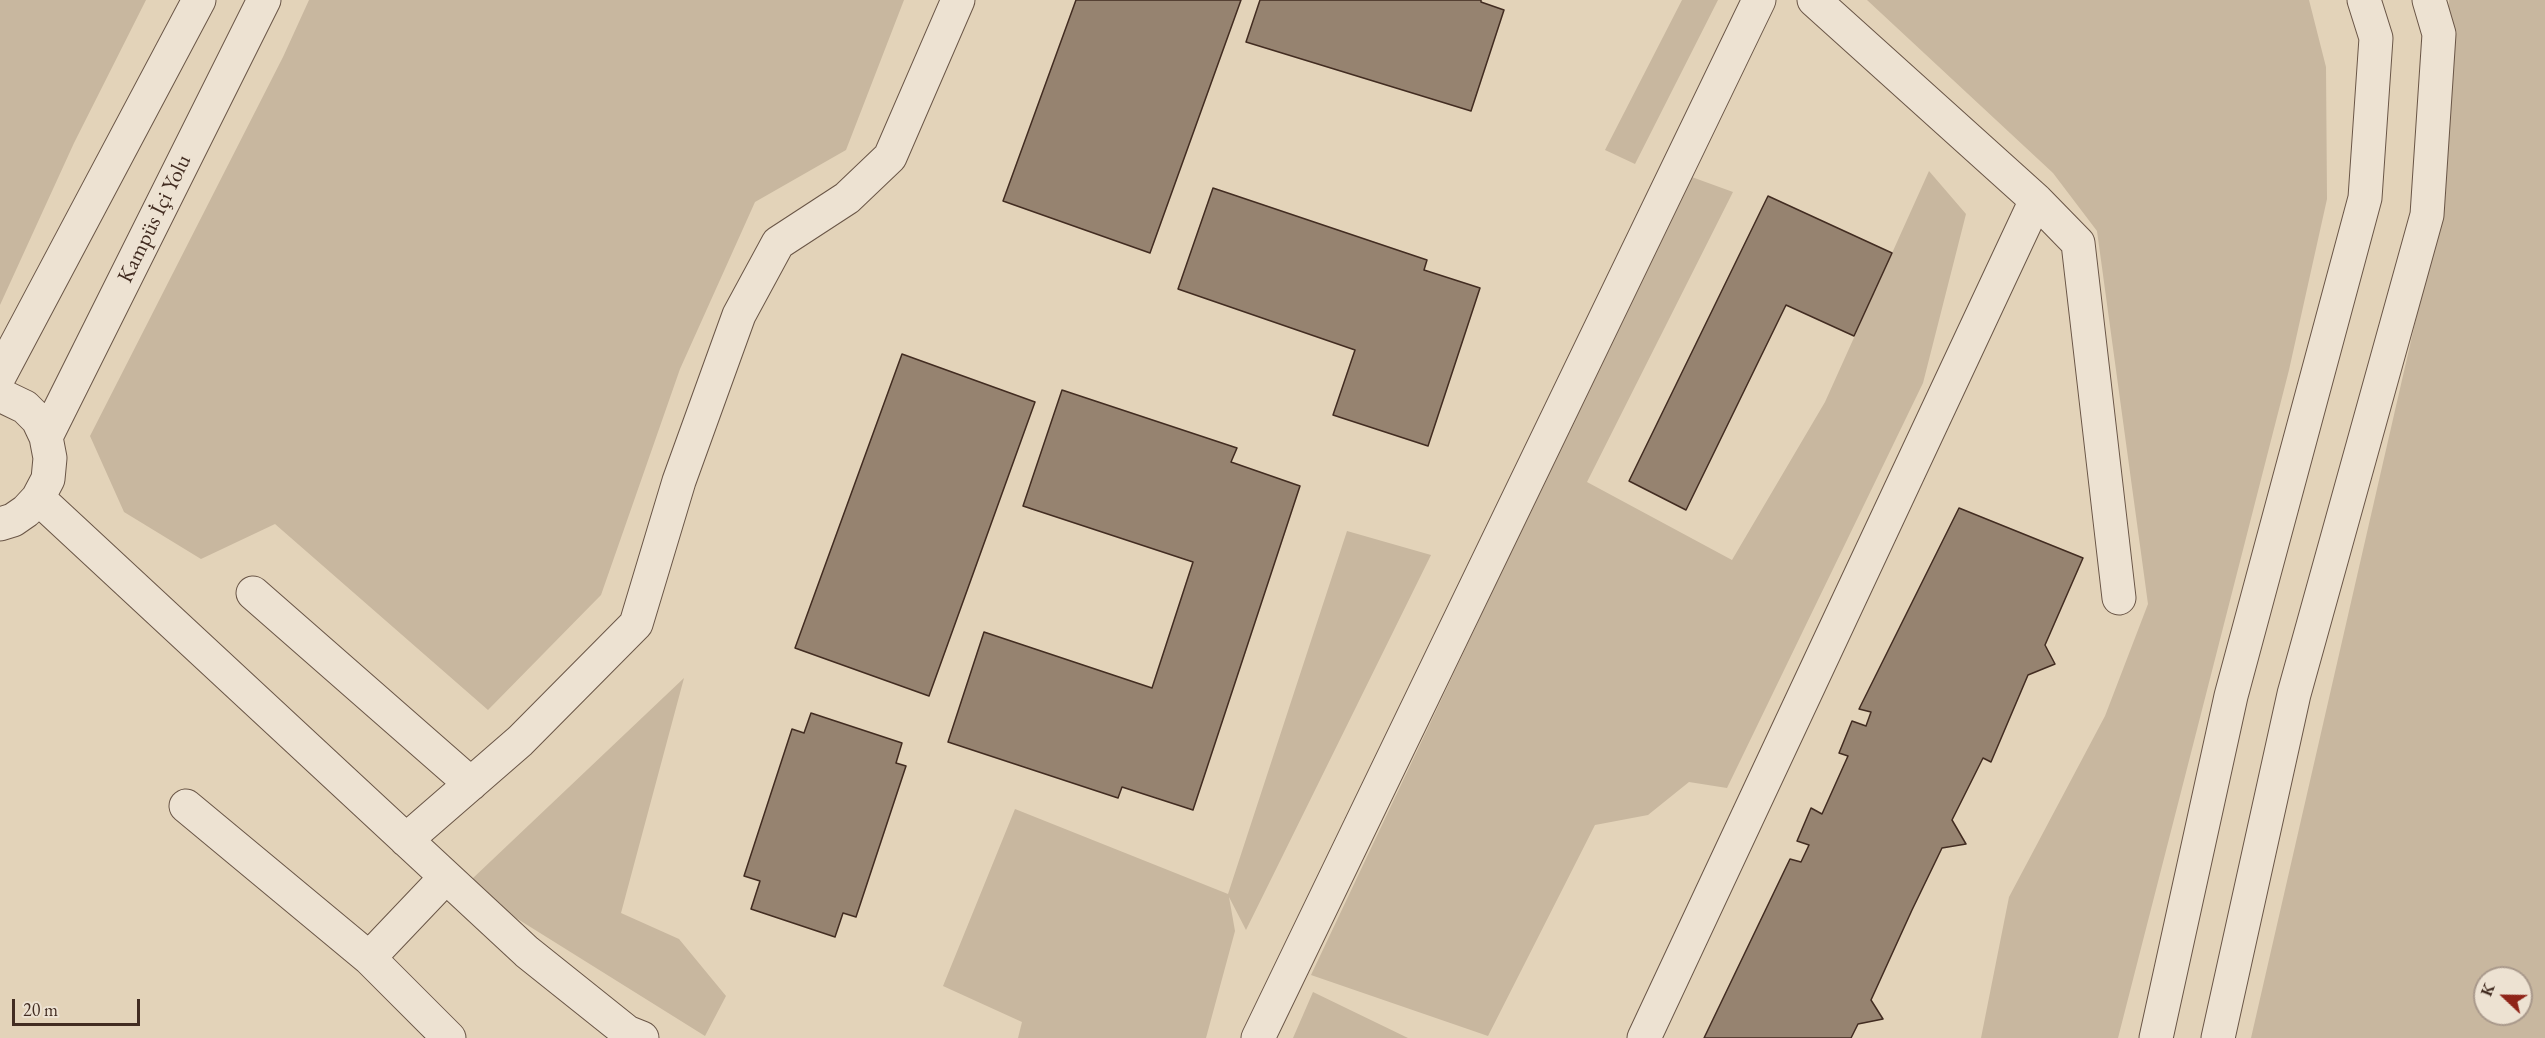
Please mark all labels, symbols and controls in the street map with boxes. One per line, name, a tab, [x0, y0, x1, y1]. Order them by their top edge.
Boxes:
street label: Kampüs İçi Yolu	[113, 150, 197, 288]
north arrow	[2473, 966, 2533, 1026]
text: K	[2476, 980, 2500, 999]
scale bar	[15, 987, 142, 1025]
text: 20 m	[23, 998, 58, 1021]

